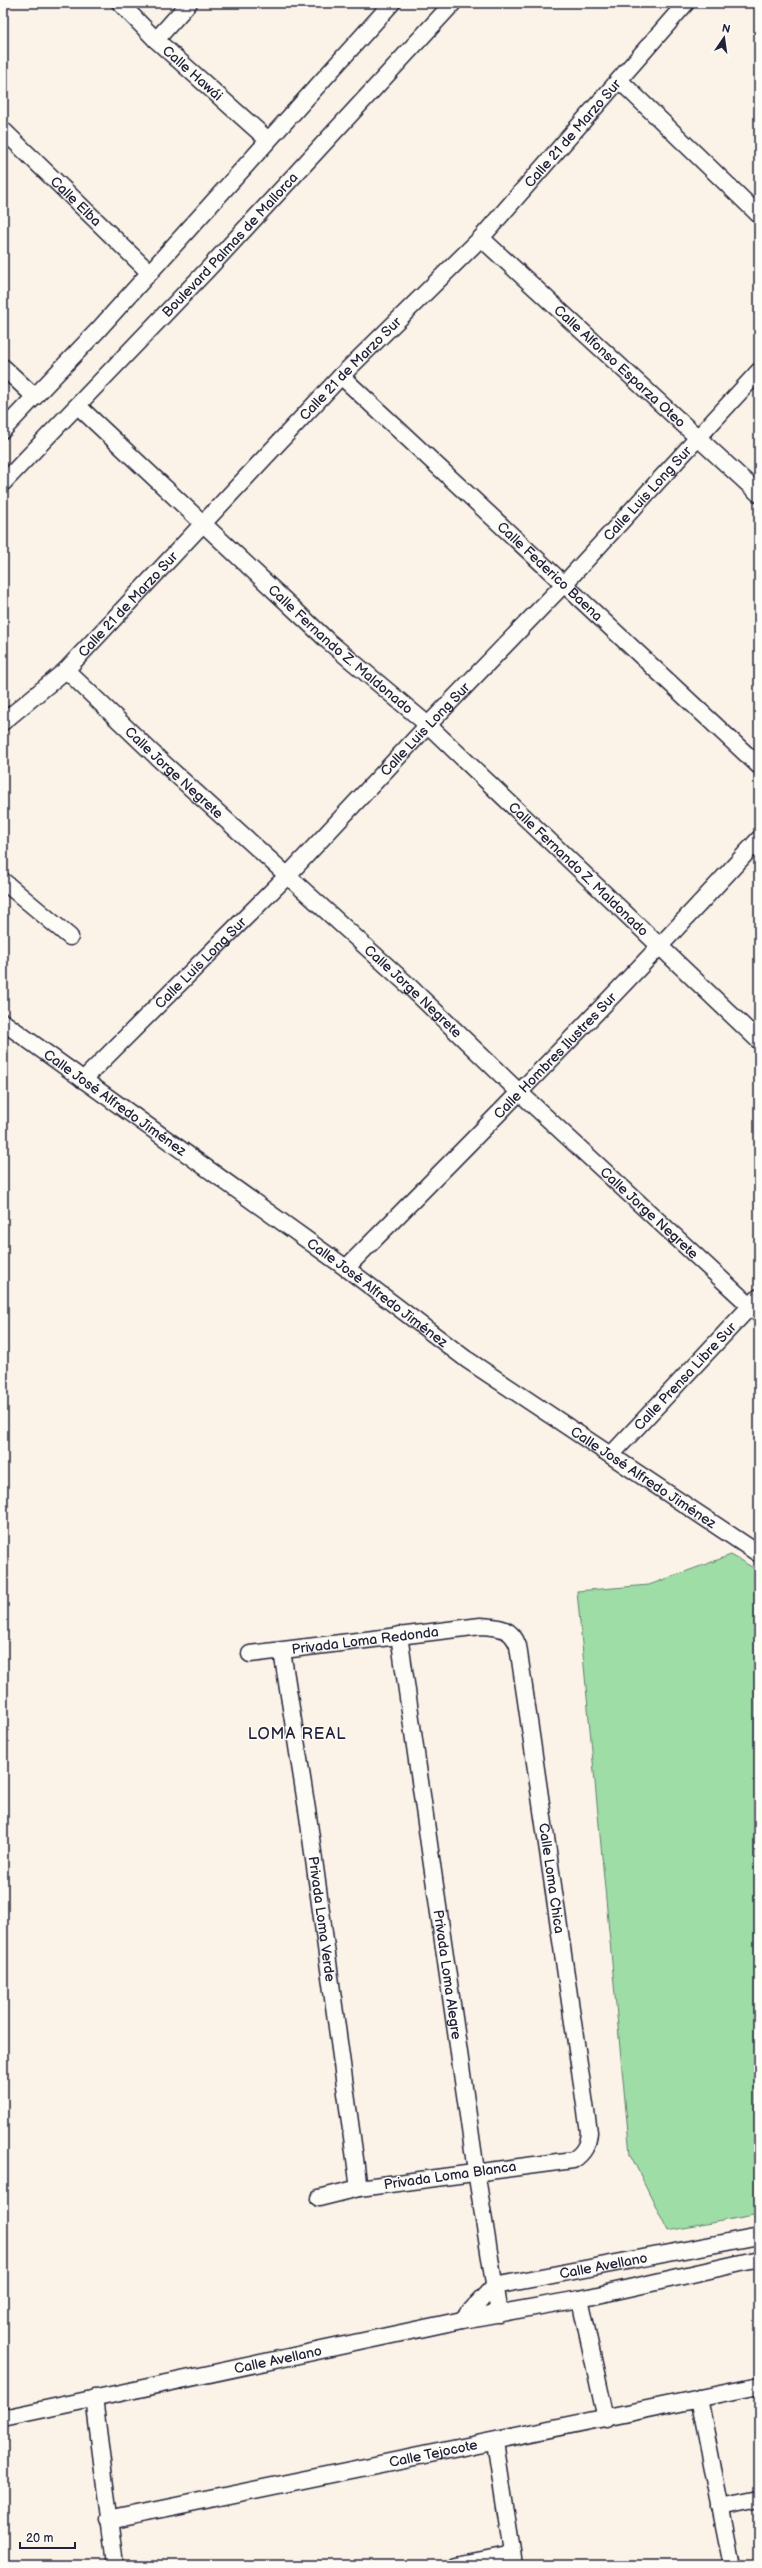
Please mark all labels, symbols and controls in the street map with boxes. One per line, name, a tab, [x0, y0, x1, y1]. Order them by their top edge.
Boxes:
north arrow	[704, 18, 744, 58]
text: N	[721, 21, 732, 36]
street label: Calle Hawái	[159, 42, 226, 105]
street label: Calle 21 de Marzo Sur	[521, 75, 625, 191]
street label: Boulevard Palmas de Mallorca	[159, 169, 302, 321]
street label: Calle Elba	[47, 173, 105, 230]
street label: Calle Alfonso Esparza Oteo	[550, 302, 689, 431]
street label: Calle 21 de Marzo Sur	[296, 313, 406, 424]
street label: Calle Luis Long Sur	[600, 442, 696, 545]
street label: Calle Federico Baena	[494, 518, 606, 625]
street label: Calle 21 de Marzo Sur	[75, 547, 182, 661]
street label: Calle Fernando Z. Maldonado	[265, 581, 416, 718]
street label: Calle Luis Long Sur	[377, 678, 474, 780]
street label: Calle Jorge Negrete	[121, 723, 227, 822]
street label: Calle Fernando Z. Maldonado	[505, 798, 652, 940]
street label: Calle Luis Long Sur	[151, 913, 251, 1012]
street label: Calle Jorge Negrete	[361, 942, 465, 1041]
street label: Calle Hombres Ilustres Sur	[490, 988, 621, 1122]
street label: Calle José Alfredo Jiménez	[40, 1046, 190, 1160]
street label: Calle Jorge Negrete	[597, 1164, 702, 1263]
street label: Calle José Alfredo Jiménez	[304, 1235, 451, 1351]
street label: Calle Prensa Libre Sur	[631, 1318, 741, 1434]
street label: Calle José Alfredo Jiménez	[567, 1423, 720, 1532]
street label: Privada Loma Redonda	[291, 1623, 440, 1658]
district label: LOMA REAL	[248, 1725, 346, 1744]
street label: Calle Loma Chica	[535, 1822, 568, 1935]
street label: Privada Loma Verde	[305, 1855, 339, 1983]
street label: Privada Loma Alegre	[430, 1909, 465, 2041]
street label: Privada Loma Blanca	[383, 2158, 517, 2193]
street label: Calle Avellano	[558, 2249, 649, 2282]
street label: Calle Avellano	[233, 2342, 323, 2377]
street label: Calle Tejocote	[388, 2436, 479, 2471]
scale bar	[20, 2524, 75, 2550]
text: 20 m	[26, 2531, 53, 2546]

